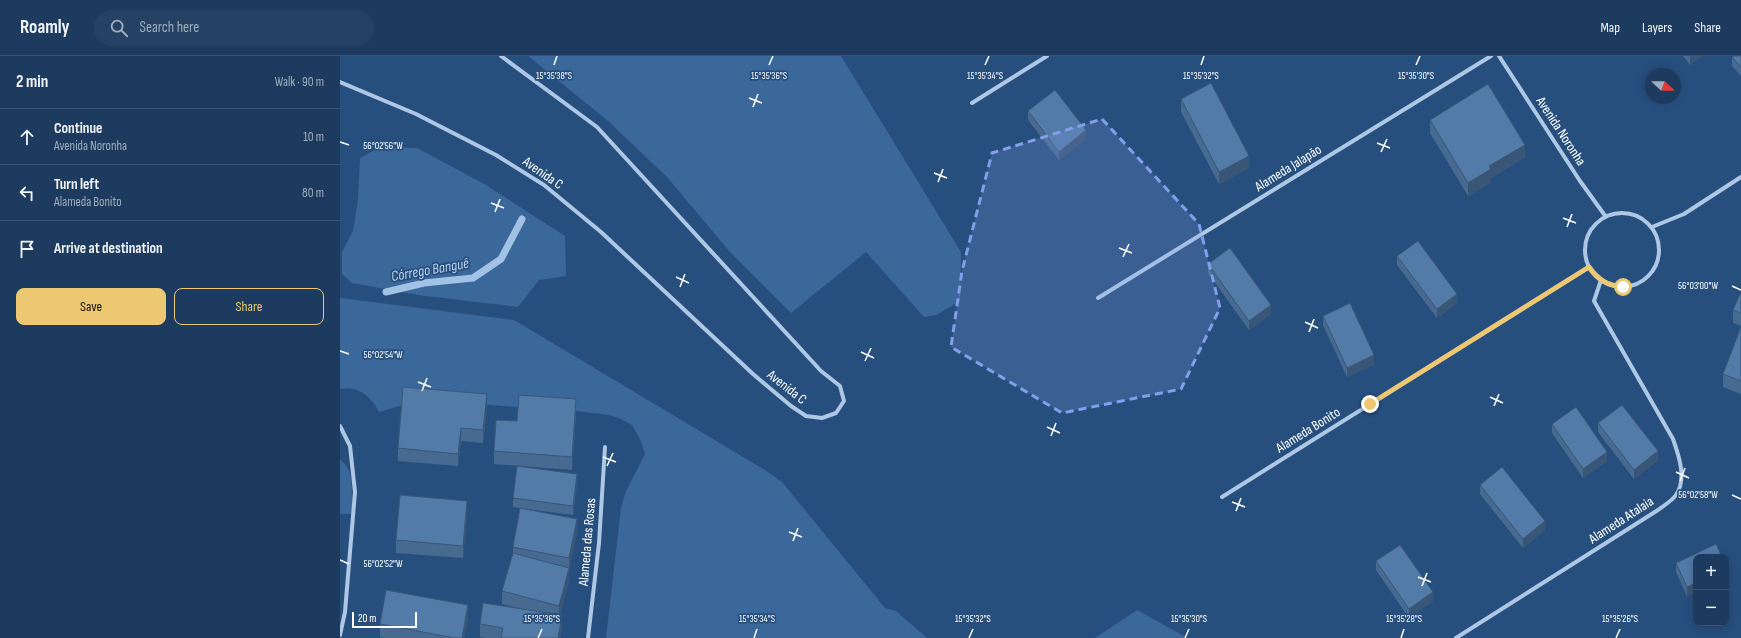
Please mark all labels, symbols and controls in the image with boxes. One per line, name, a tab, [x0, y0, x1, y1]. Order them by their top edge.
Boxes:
search box	[94, 10, 374, 46]
text: Roamly	[20, 16, 70, 39]
icon: search	[108, 17, 130, 39]
text: Search here	[140, 18, 199, 37]
text: Map	[1600, 19, 1620, 36]
text: Layers	[1642, 19, 1672, 36]
text: Share	[1694, 19, 1721, 36]
north arrow	[1645, 68, 1681, 104]
text: 15°35'38"S	[536, 70, 572, 82]
text: 15°35'36"S	[751, 70, 787, 82]
text: 15°35'34"S	[967, 70, 1003, 82]
text: 15°35'32"S	[1183, 70, 1219, 82]
text: 15°35'30"S	[1398, 70, 1434, 82]
text: 2 min	[16, 72, 48, 92]
text: Walk · 90 m	[275, 74, 324, 90]
street label: Avenida Noronha	[1532, 93, 1590, 169]
text: Continue	[54, 119, 103, 138]
icon: ahead	[16, 126, 38, 148]
text: 10 m	[303, 129, 324, 145]
text: Avenida Noronha	[54, 138, 127, 154]
text: 56°02'56"W	[363, 140, 403, 152]
street label: Alameda Jalapão	[1251, 141, 1325, 196]
street label: Avenida C	[519, 152, 567, 193]
text: Turn left	[54, 175, 99, 194]
icon: left	[16, 182, 38, 204]
text: 80 m	[302, 185, 324, 201]
text: Alameda Bonito	[54, 194, 122, 210]
icon: arrive	[16, 238, 38, 260]
text: Arrive at destination	[54, 239, 163, 258]
water label: Córrego Banguê	[390, 254, 471, 286]
route start	[1614, 278, 1632, 296]
text: 56°03'00"W	[1678, 280, 1718, 292]
button: Save	[16, 288, 166, 325]
button: Share	[174, 288, 324, 325]
text: 56°02'54"W	[363, 349, 403, 361]
street label: Avenida C	[763, 366, 810, 408]
route end	[1361, 395, 1379, 413]
street label: Alameda Bonito	[1272, 403, 1344, 457]
text: 56°02'58"W	[1678, 489, 1718, 501]
street label: Alameda Atalaia	[1585, 493, 1657, 548]
street label: Alameda das Rosas	[575, 497, 599, 588]
map controls	[1693, 554, 1729, 626]
button: +	[1693, 554, 1729, 590]
text: 56°02'52"W	[363, 558, 403, 570]
button: −	[1693, 590, 1729, 626]
scale bar	[352, 610, 417, 629]
text: 20 m	[358, 612, 376, 625]
text: 15°35'36"S	[524, 613, 560, 625]
text: 15°35'34"S	[739, 613, 775, 625]
text: 15°35'32"S	[955, 613, 991, 625]
text: 15°35'30"S	[1171, 613, 1207, 625]
text: 15°35'28"S	[1386, 613, 1422, 625]
text: 15°35'26"S	[1602, 613, 1638, 625]

